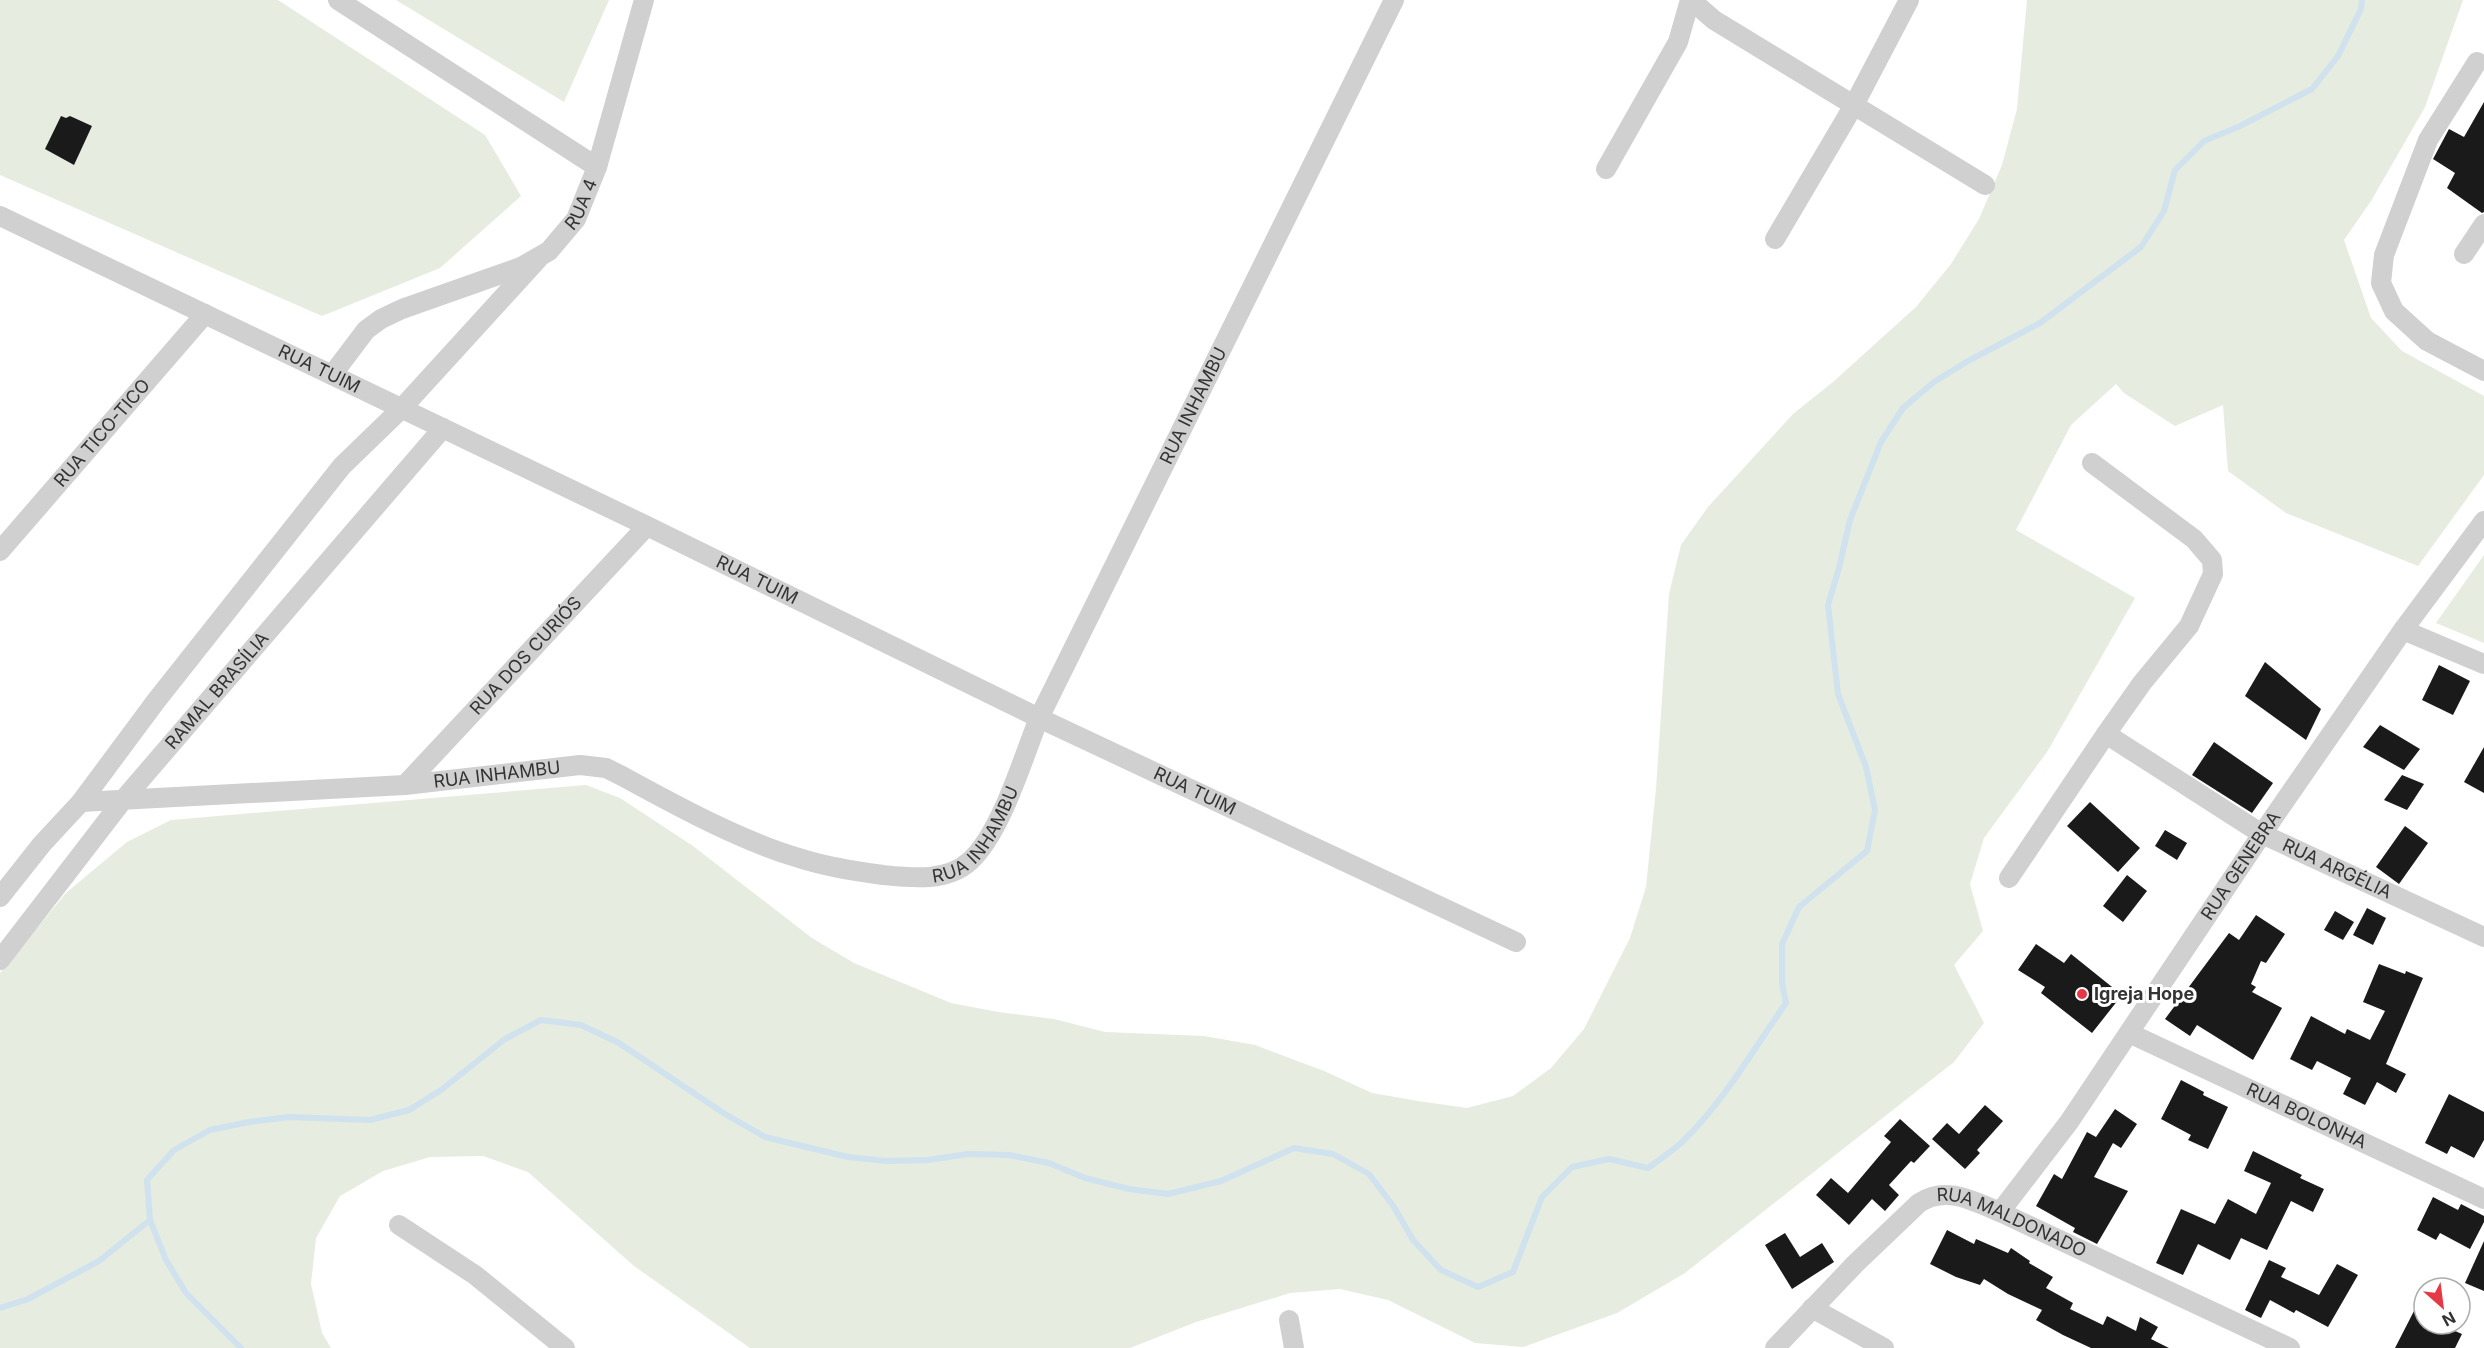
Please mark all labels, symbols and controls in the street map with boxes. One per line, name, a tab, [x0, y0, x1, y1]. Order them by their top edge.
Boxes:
street label: RUA 4	[560, 176, 601, 234]
street label: RUA TUIM	[275, 340, 364, 397]
street label: RUA INHAMBU	[1155, 344, 1231, 467]
street label: RUA TICO-TICO	[49, 374, 154, 491]
street label: RUA TUIM	[713, 551, 802, 608]
street label: RUA DOS CURIÓS	[465, 592, 586, 719]
street label: RAMAL BRASÍLIA	[161, 628, 273, 753]
street label: RUA INHAMBU	[432, 756, 562, 792]
street label: RUA TUIM	[1151, 762, 1239, 819]
street label: RUA INHAMBU	[930, 783, 1022, 887]
street label: RUA GENEBRA	[2196, 807, 2285, 924]
street label: RUA ARGÉLIA	[2279, 834, 2395, 903]
place label: Igreja Hope	[2094, 983, 2194, 1004]
marker: Igreja Hope	[2075, 987, 2089, 1001]
street label: RUA BOLONHA	[2243, 1078, 2370, 1153]
street label: RUA MALDONADO	[1936, 1184, 2090, 1261]
north arrow	[2412, 1276, 2472, 1336]
text: N	[2439, 1308, 2459, 1331]

